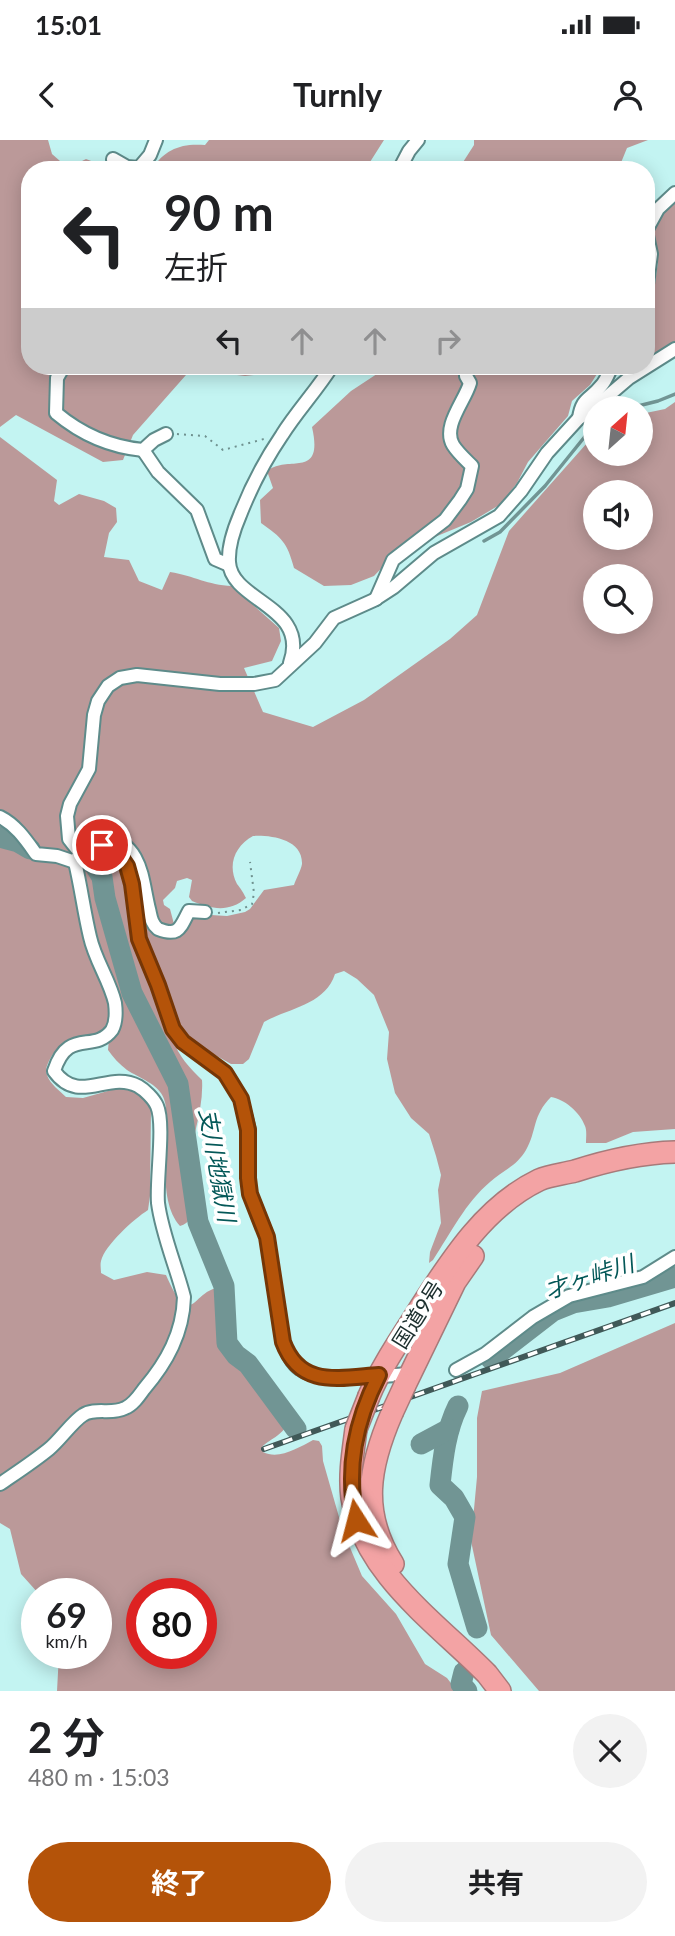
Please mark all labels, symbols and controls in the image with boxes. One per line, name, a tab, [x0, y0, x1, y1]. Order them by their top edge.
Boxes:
text: 15:01	[35, 9, 102, 41]
text: Turnly	[293, 75, 382, 114]
icon: back	[28, 76, 66, 114]
icon: person	[609, 76, 647, 114]
text: 90 m	[164, 183, 274, 241]
icon: left	[49, 189, 140, 280]
text: 左折	[164, 247, 228, 286]
icon: left	[210, 322, 248, 360]
icon: ahead	[283, 322, 321, 360]
icon: ahead	[356, 322, 394, 360]
icon: right	[429, 322, 467, 360]
north arrow	[583, 396, 653, 466]
map controls	[583, 396, 653, 634]
button: sound	[583, 480, 653, 550]
button: search	[583, 564, 653, 634]
pin	[72, 815, 132, 875]
icon: arrive	[83, 826, 121, 864]
water label: 支川地獄川	[194, 1106, 242, 1227]
water label: 才ヶ峠川	[541, 1248, 640, 1304]
street label: 国道9号	[386, 1275, 448, 1353]
position arrow	[319, 1483, 393, 1557]
speed limit sign: 80	[126, 1578, 217, 1669]
text: 69	[46, 1593, 87, 1635]
text: km/h	[45, 1630, 88, 1652]
text: 2 分	[28, 1712, 105, 1762]
button: close	[573, 1714, 647, 1788]
text: 480 m · 15:03	[28, 1763, 170, 1791]
button: 終了	[28, 1842, 331, 1922]
button: 共有	[345, 1842, 647, 1922]

